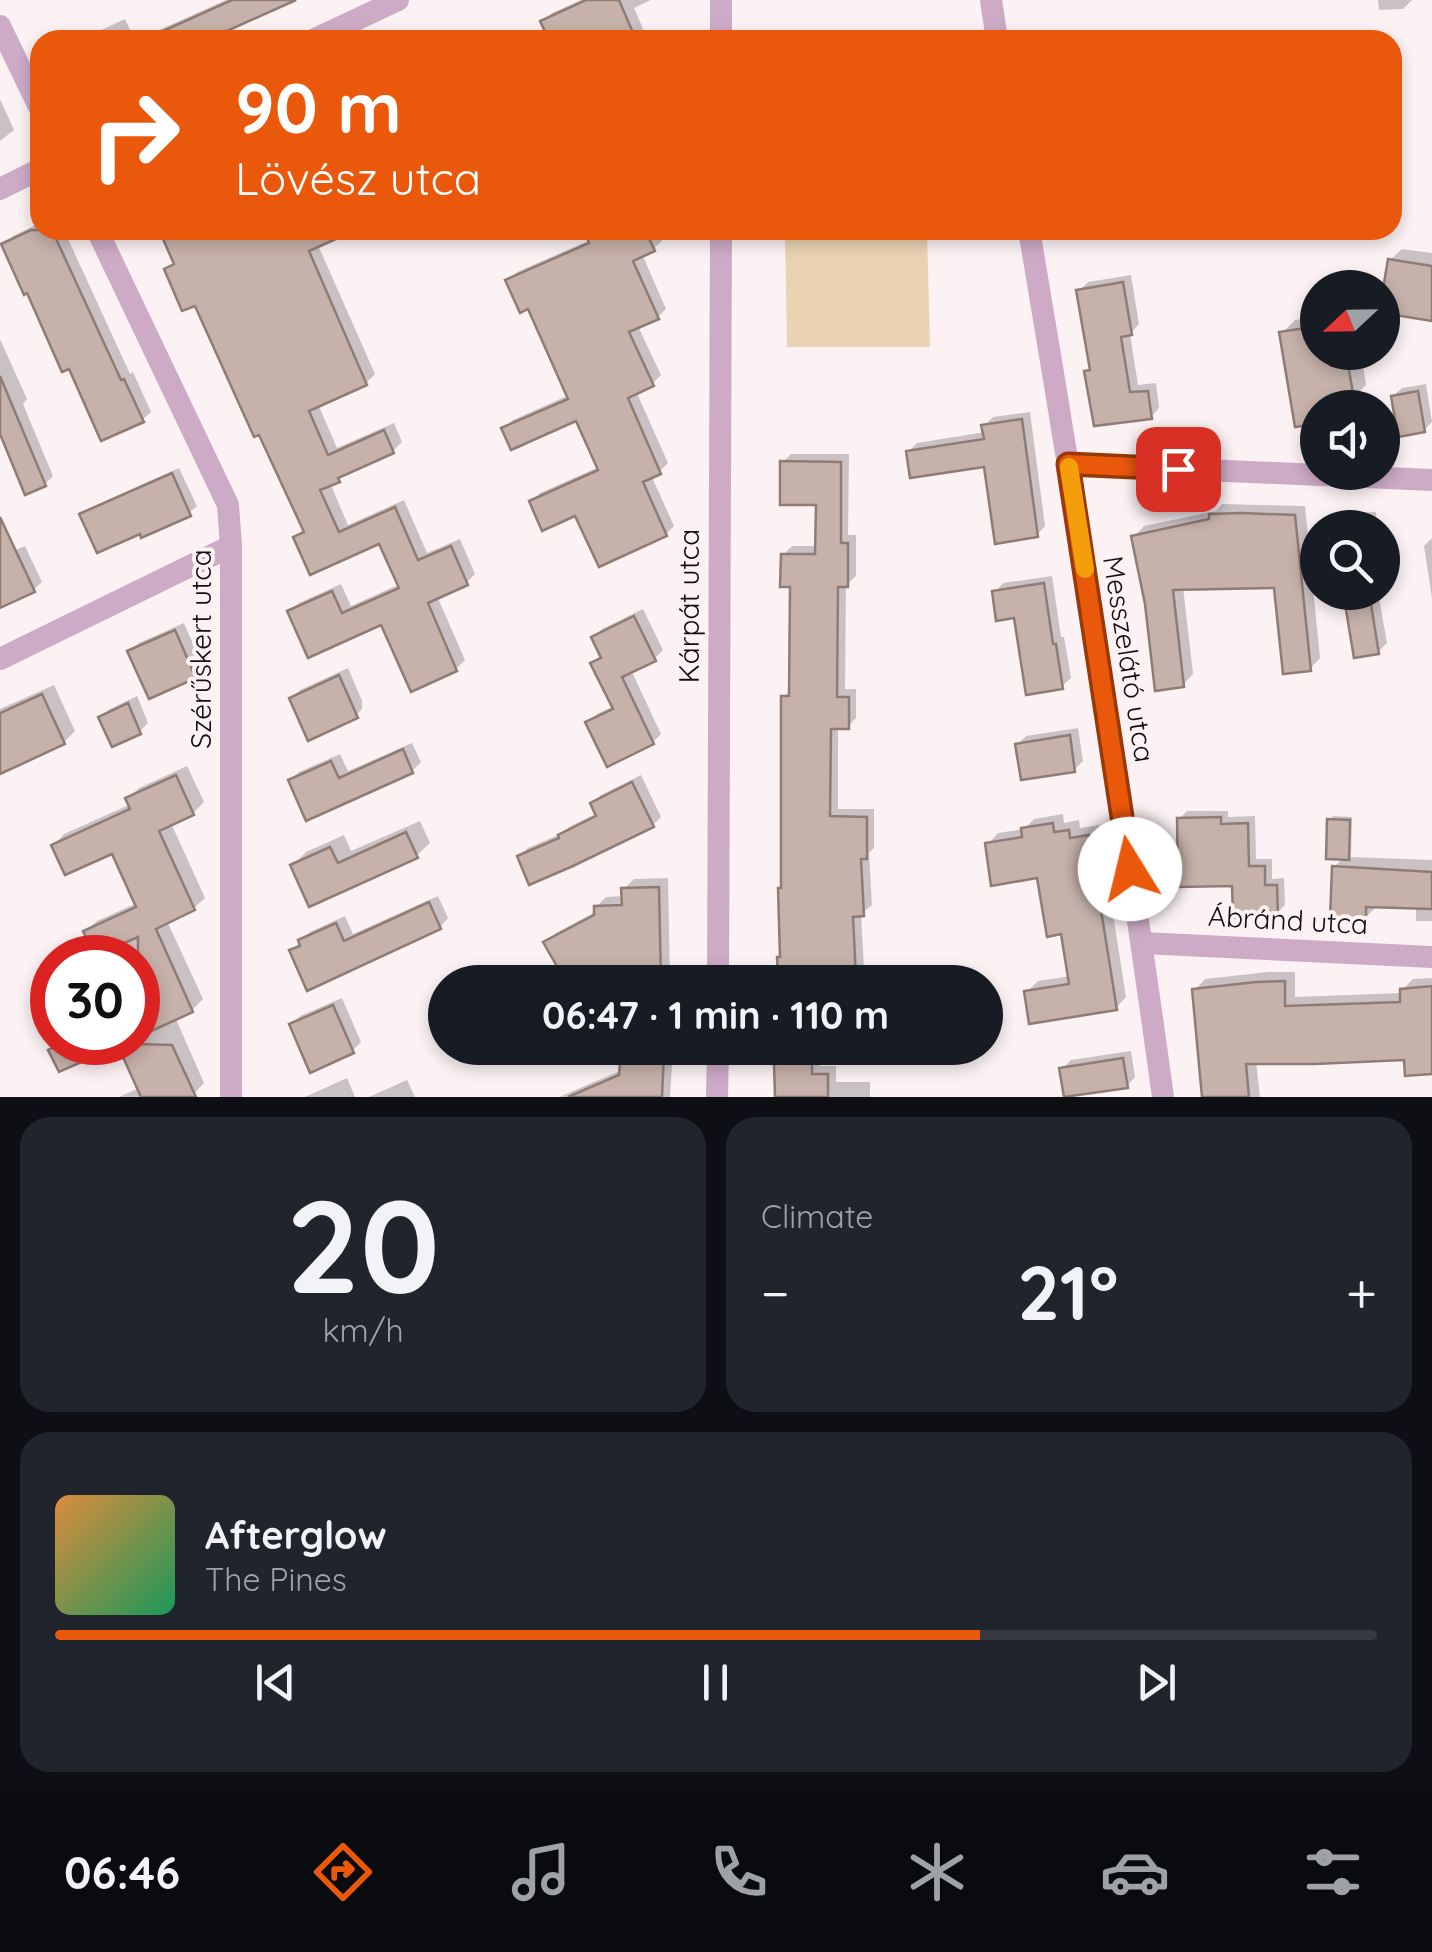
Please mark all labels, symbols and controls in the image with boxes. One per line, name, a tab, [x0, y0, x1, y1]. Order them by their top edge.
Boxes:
text: 90 m	[235, 63, 402, 151]
icon: right	[70, 70, 200, 200]
text: Lövész utca	[235, 150, 481, 206]
north arrow	[1300, 270, 1400, 370]
map controls	[1300, 270, 1400, 610]
button: sound	[1300, 390, 1400, 490]
pin	[1136, 427, 1221, 512]
icon: arrive	[1151, 442, 1206, 497]
button: search	[1300, 510, 1400, 610]
street label: Kárpát utca	[671, 529, 706, 683]
street label: Szérűskert utca	[183, 549, 218, 749]
street label: Messzelátó utca	[1096, 553, 1163, 765]
position arrow	[1078, 817, 1182, 921]
street label: Ábránd utca	[1207, 898, 1369, 941]
speed limit sign: 30	[30, 935, 160, 1065]
text: 06:47 · 1 min · 110 m	[542, 991, 889, 1039]
text: 20	[286, 1163, 440, 1326]
text: Climate	[761, 1196, 873, 1236]
text: 21°	[1017, 1245, 1118, 1339]
text: −	[761, 1258, 790, 1327]
text: +	[1346, 1258, 1377, 1327]
text: km/h	[322, 1310, 404, 1350]
text: Afterglow	[205, 1511, 387, 1559]
text: The Pines	[205, 1559, 347, 1599]
icon: previous	[248, 1655, 303, 1710]
icon: pause	[688, 1655, 743, 1710]
icon: next	[1129, 1655, 1184, 1710]
icon: directions	[308, 1837, 378, 1907]
icon: music	[506, 1837, 576, 1907]
icon: phone	[704, 1837, 774, 1907]
icon: climate	[902, 1837, 972, 1907]
icon: car	[1100, 1837, 1170, 1907]
icon: filters	[1298, 1837, 1368, 1907]
text: 06:46	[64, 1844, 180, 1900]

